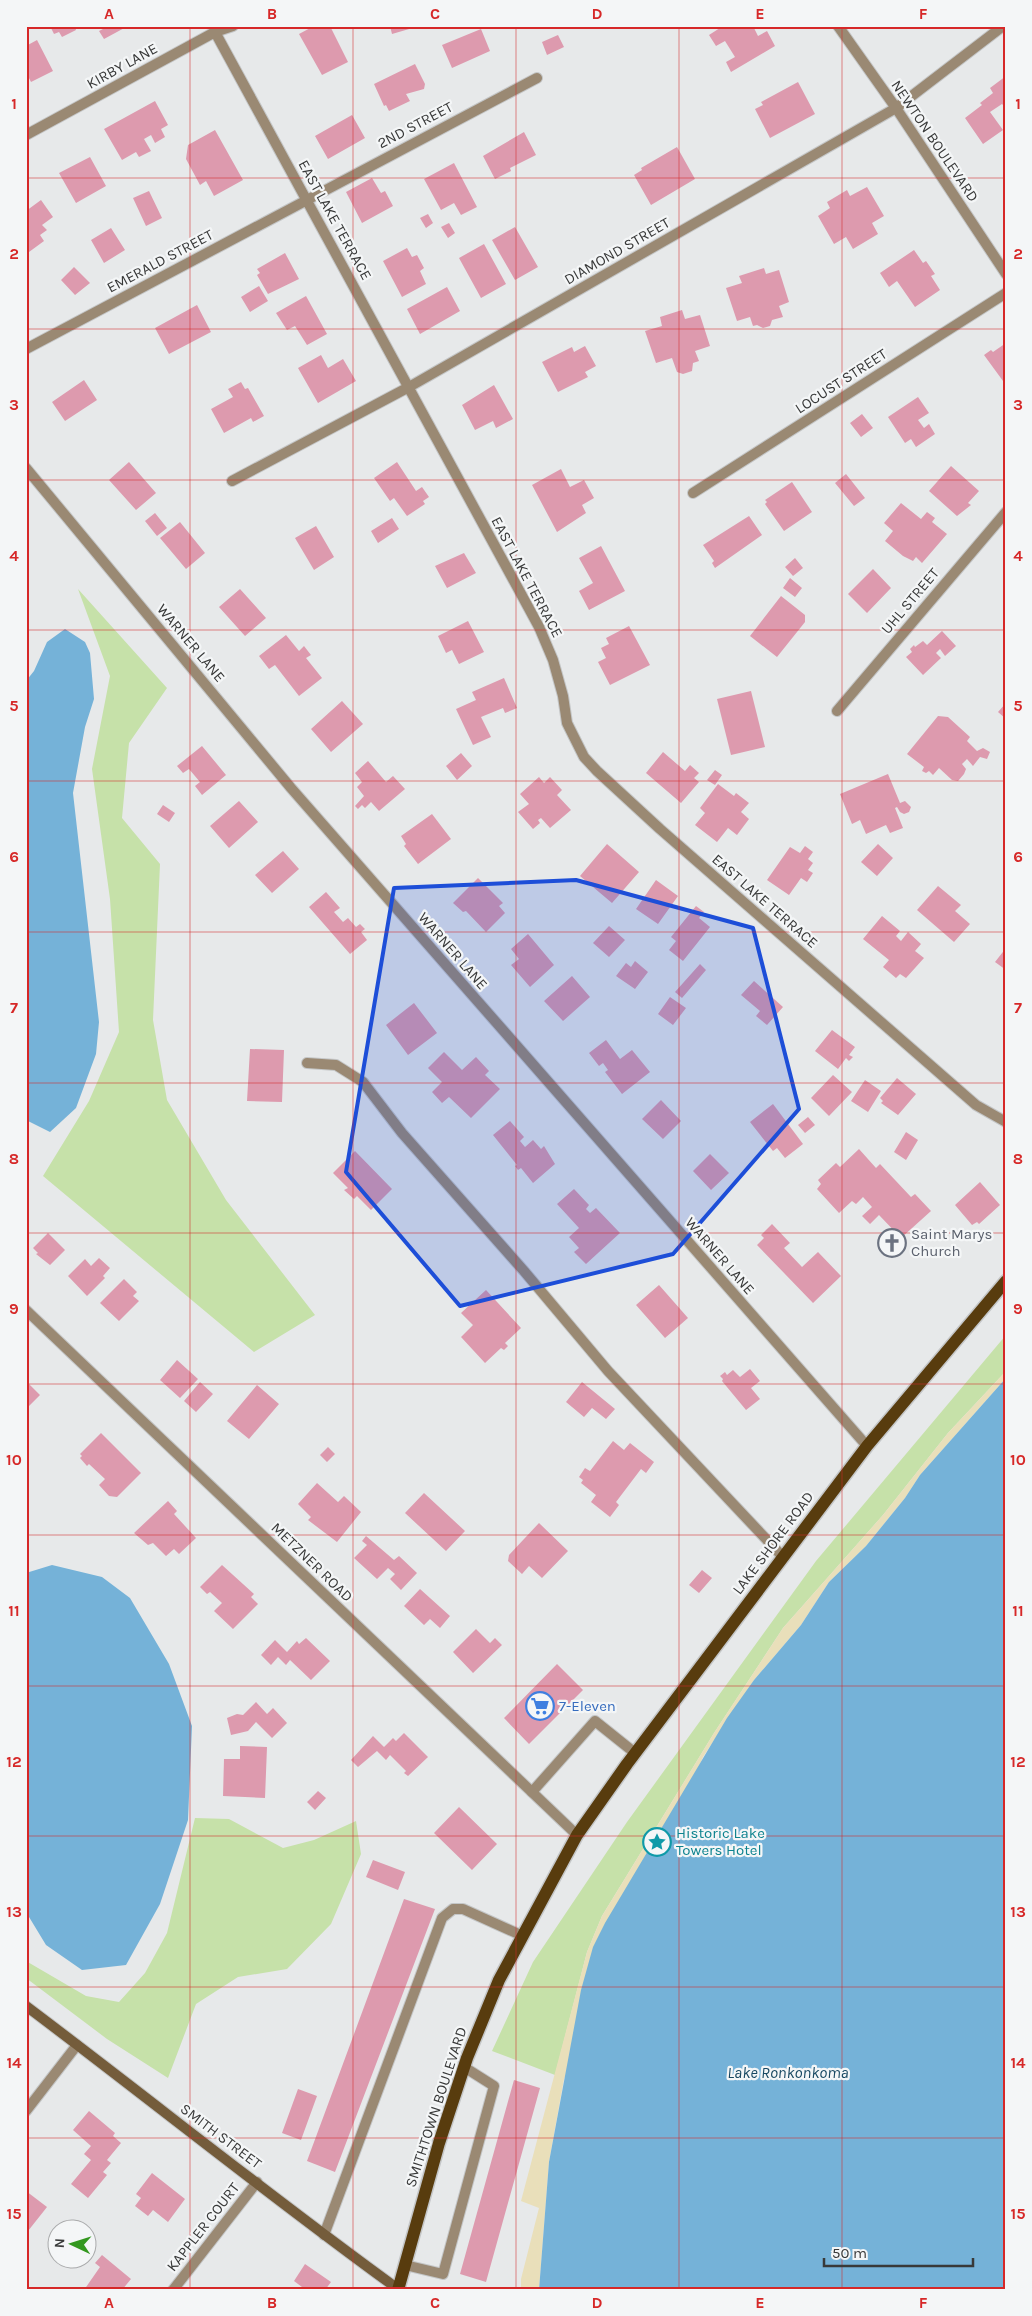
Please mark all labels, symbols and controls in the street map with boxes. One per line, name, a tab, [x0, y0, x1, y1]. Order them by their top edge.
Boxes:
text: A	[104, 4, 114, 23]
text: B	[267, 4, 277, 23]
text: C	[430, 4, 440, 23]
text: D	[592, 4, 603, 23]
text: E	[755, 4, 765, 23]
text: F	[919, 4, 928, 23]
street label: KIRBY LANE	[84, 39, 160, 93]
street label: NEWTON BOULEVARD	[888, 77, 982, 205]
text: 1	[11, 94, 17, 113]
text: 1	[1015, 94, 1021, 113]
street label: 2ND STREET	[374, 97, 456, 152]
street label: EAST LAKE TERRACE	[295, 157, 375, 283]
street label: DIAMOND STREET	[561, 213, 673, 289]
street label: EMERALD STREET	[104, 225, 217, 297]
text: 2	[9, 244, 19, 263]
text: 2	[1013, 244, 1023, 263]
street label: LOCUST STREET	[792, 344, 891, 417]
text: 3	[9, 395, 19, 414]
text: 3	[1013, 395, 1023, 414]
street label: EAST LAKE TERRACE	[487, 513, 567, 641]
text: 4	[9, 546, 19, 565]
text: 4	[1013, 546, 1023, 565]
street label: UHL STREET	[877, 564, 943, 638]
street label: WARNER LANE	[153, 600, 229, 686]
text: 5	[9, 696, 19, 715]
text: 5	[1013, 696, 1023, 715]
text: 6	[9, 847, 19, 866]
text: 6	[1013, 847, 1023, 866]
street label: EAST LAKE TERRACE	[708, 850, 822, 952]
street label: WARNER LANE	[415, 909, 491, 993]
text: 7	[10, 998, 18, 1017]
text: 7	[1014, 998, 1022, 1017]
text: 8	[9, 1149, 19, 1168]
text: 8	[1013, 1149, 1023, 1168]
street label: WARNER LANE	[682, 1214, 758, 1298]
place label: Saint Marys Church	[911, 1225, 992, 1260]
church icon: Saint Marys Church	[877, 1228, 907, 1258]
text: 9	[9, 1299, 19, 1318]
text: 9	[1013, 1299, 1023, 1318]
text: 10	[6, 1450, 22, 1469]
text: 10	[1010, 1450, 1026, 1469]
street label: LAKE SHORE ROAD	[728, 1488, 818, 1598]
street label: METZNER ROAD	[267, 1519, 357, 1605]
text: 11	[8, 1601, 20, 1620]
text: 11	[1012, 1601, 1024, 1620]
supermarket icon: 7-Eleven	[525, 1691, 555, 1721]
place label: 7-Eleven	[559, 1697, 616, 1715]
text: 12	[6, 1752, 22, 1771]
text: 12	[1010, 1752, 1026, 1771]
place label: Historic Lake Towers Hotel	[676, 1824, 765, 1859]
place icon: Historic Lake Towers Hotel	[642, 1827, 672, 1857]
text: 13	[6, 1902, 22, 1921]
text: 13	[1010, 1902, 1026, 1921]
street label: SMITHTOWN BOULEVARD	[402, 2024, 470, 2190]
text: 14	[6, 2053, 22, 2072]
text: 14	[1010, 2053, 1026, 2072]
water label: Lake Ronkonkoma	[727, 2063, 849, 2082]
street label: SMITH STREET	[177, 2100, 266, 2173]
street label: KAPPLER COURT	[163, 2179, 244, 2275]
text: 15	[6, 2204, 22, 2223]
text: 15	[1010, 2204, 1026, 2223]
north arrow	[48, 2218, 98, 2268]
scale bar	[824, 2236, 973, 2268]
text: N	[51, 2238, 68, 2249]
text: 50 m	[832, 2244, 867, 2262]
text: A	[104, 2293, 114, 2312]
text: B	[267, 2293, 277, 2312]
text: C	[430, 2293, 440, 2312]
text: D	[592, 2293, 603, 2312]
text: E	[755, 2293, 765, 2312]
text: F	[919, 2293, 928, 2312]

